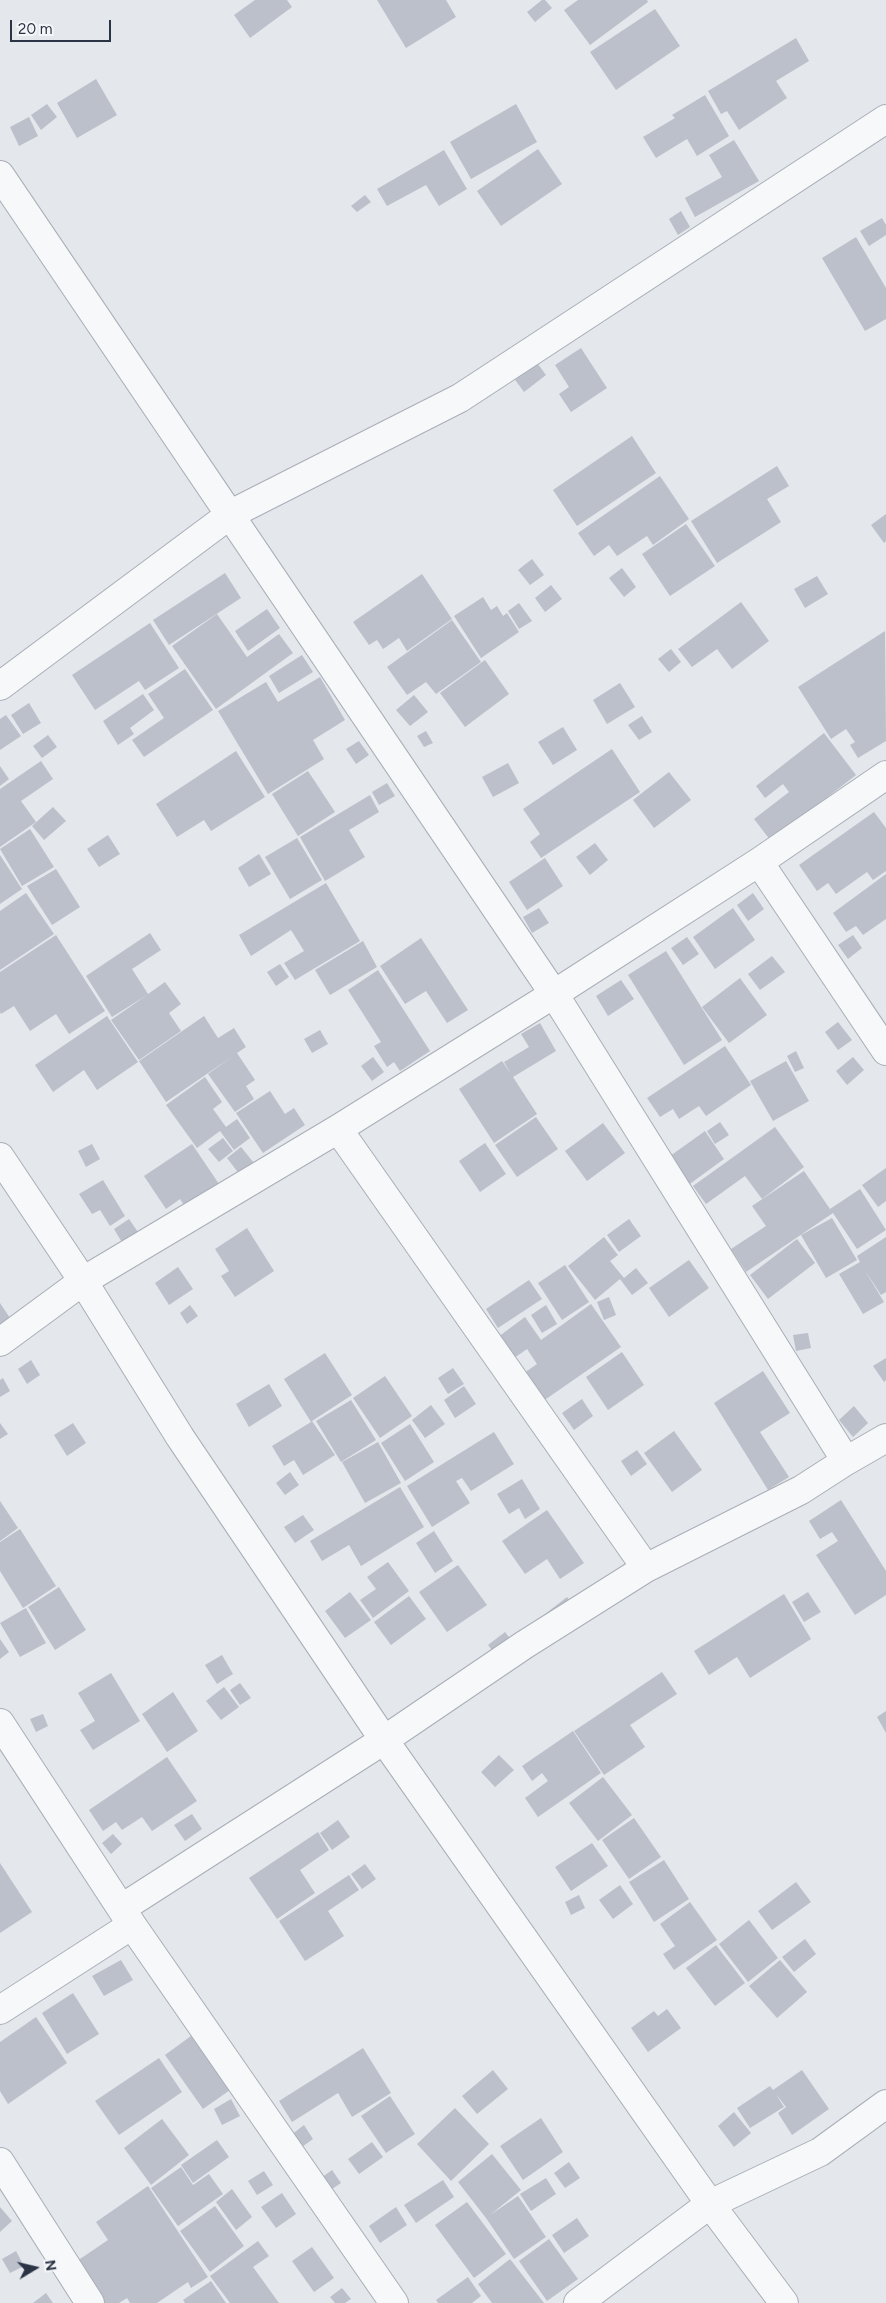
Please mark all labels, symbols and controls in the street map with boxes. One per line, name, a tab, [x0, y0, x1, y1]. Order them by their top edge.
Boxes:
scale bar	[12, 10, 114, 42]
text: 20 m	[18, 20, 52, 38]
north arrow	[10, 2243, 60, 2293]
text: N	[41, 2259, 60, 2272]

